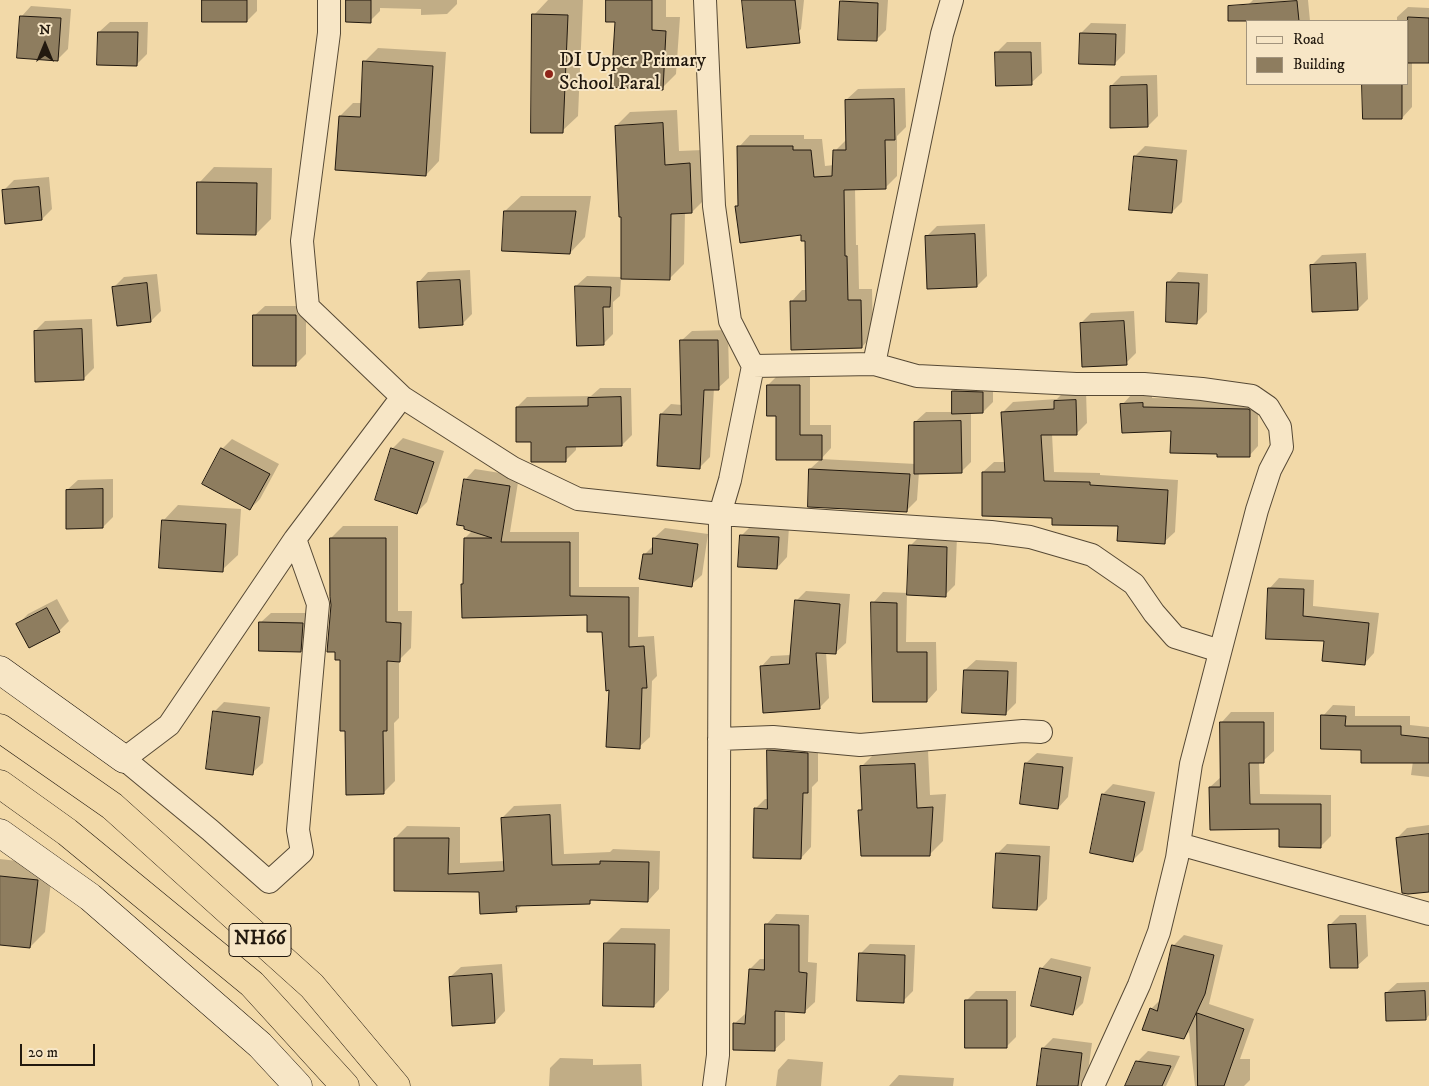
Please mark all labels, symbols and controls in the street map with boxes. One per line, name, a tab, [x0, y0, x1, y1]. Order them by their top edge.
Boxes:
north arrow	[20, 20, 70, 70]
legend	[1246, 20, 1409, 85]
text: N	[39, 21, 51, 39]
text: Road	[1293, 30, 1324, 49]
place label: DI Upper Primary School Paral	[559, 50, 706, 97]
text: Building	[1293, 55, 1345, 74]
marker: DI Upper Primary School Paral	[543, 68, 555, 80]
road number: NH66	[229, 924, 291, 956]
scale bar	[22, 1034, 98, 1066]
text: 20 m	[28, 1043, 58, 1062]

